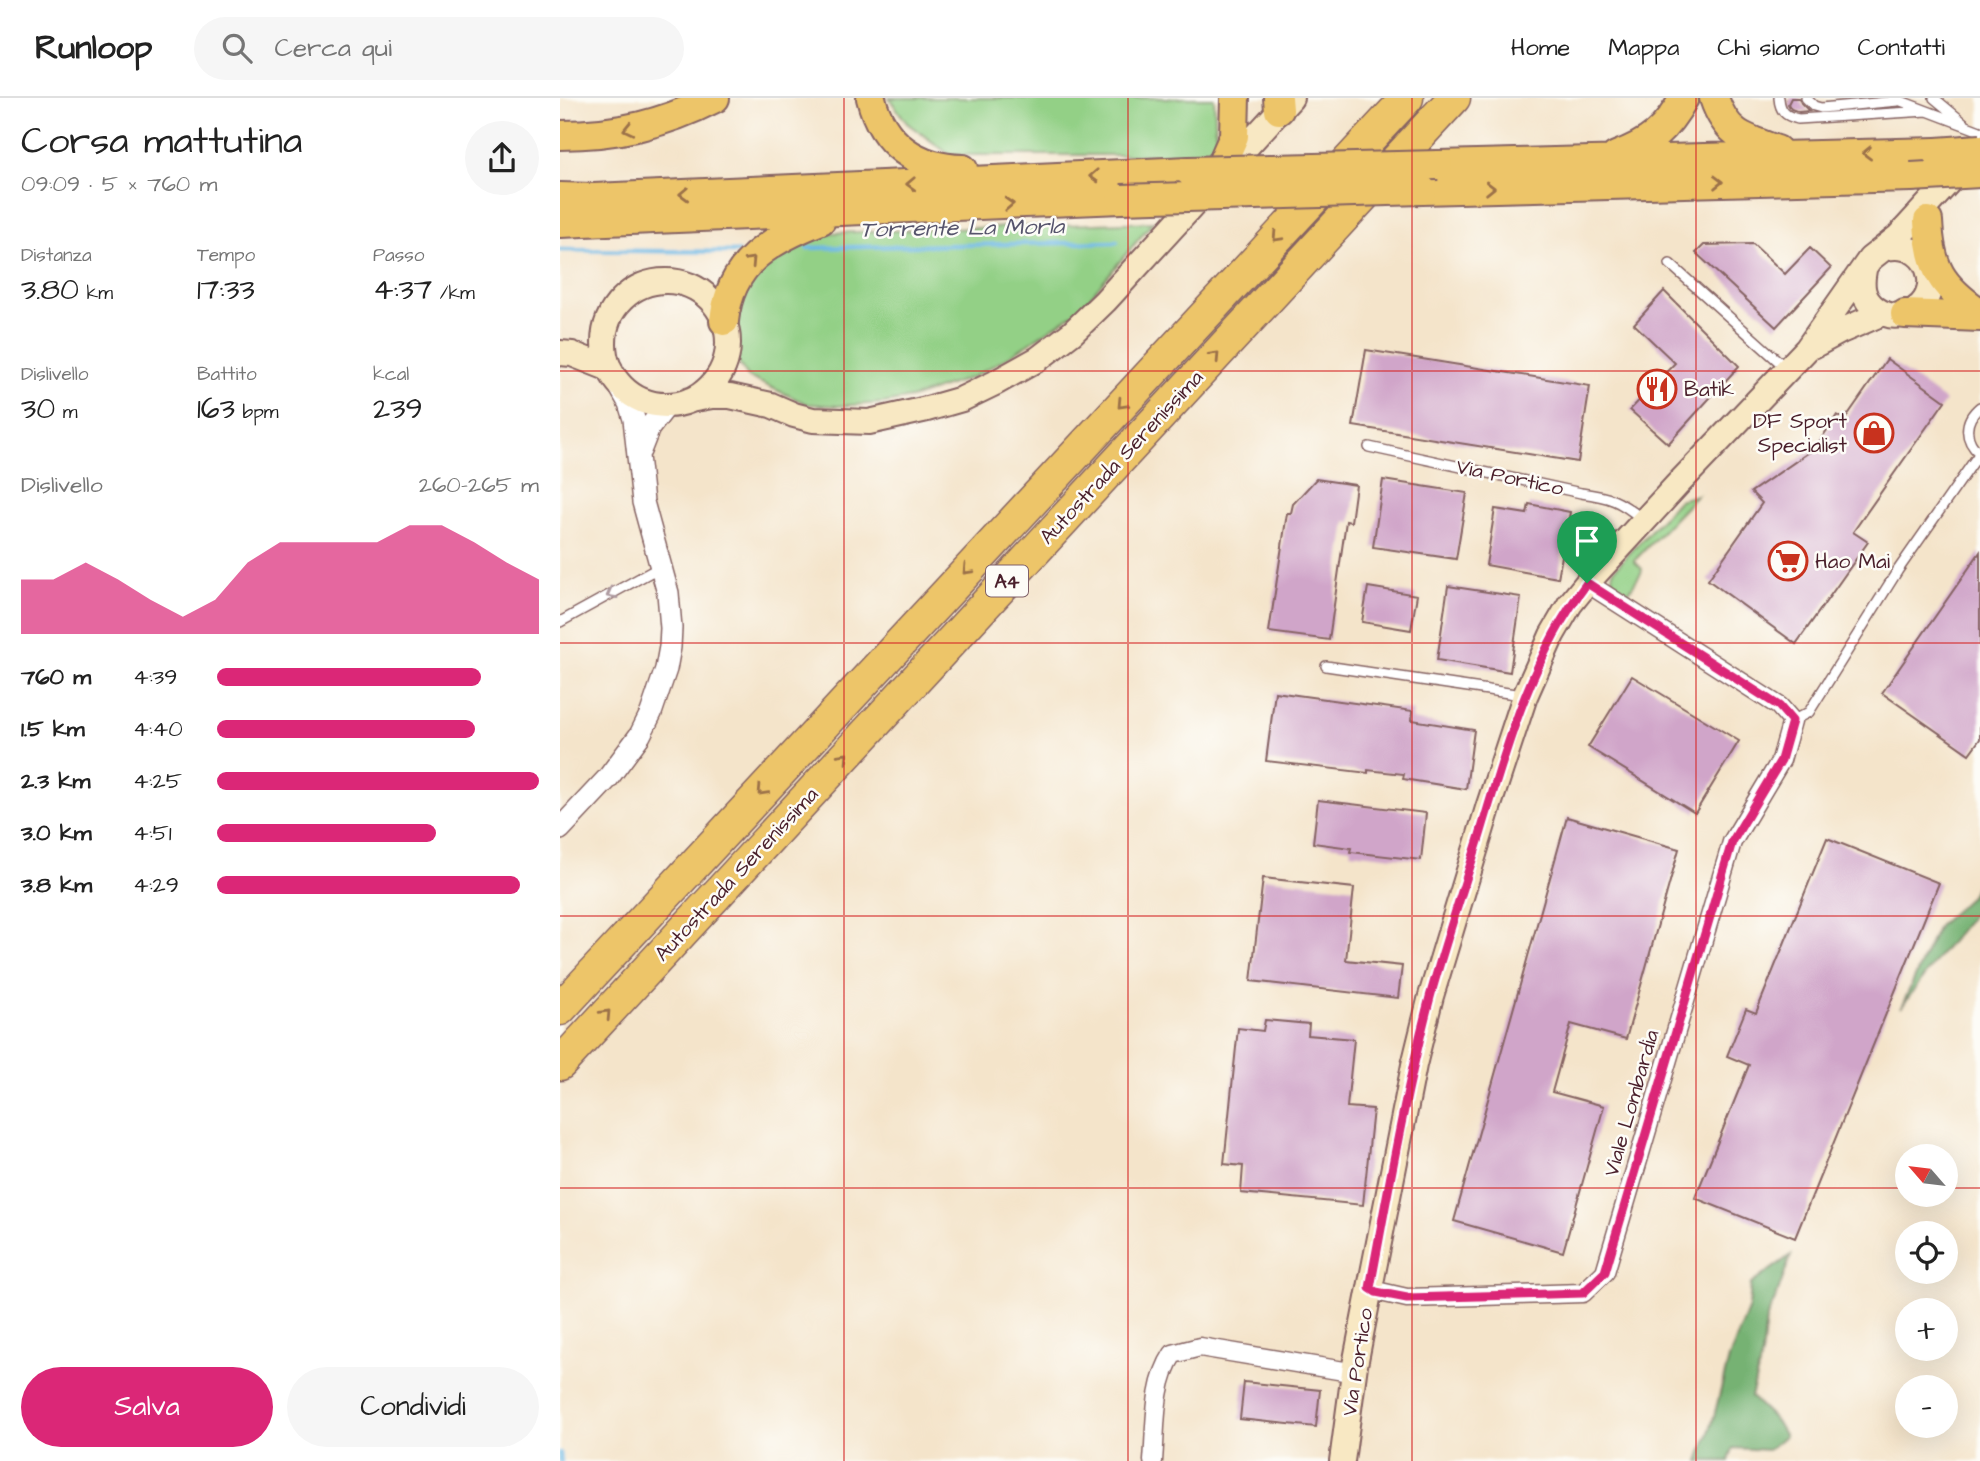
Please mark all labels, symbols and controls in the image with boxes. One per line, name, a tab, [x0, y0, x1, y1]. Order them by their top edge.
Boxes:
search box	[194, 17, 684, 80]
text: Runloop	[35, 25, 152, 71]
icon: search	[218, 29, 256, 67]
text: Cerca qui	[274, 30, 392, 66]
text: Home	[1511, 31, 1570, 65]
text: Mappa	[1608, 31, 1679, 65]
text: Chi siamo	[1717, 31, 1820, 65]
text: Contatti	[1858, 31, 1945, 65]
text: Corsa mattutina	[21, 116, 302, 168]
button: share	[465, 121, 539, 195]
one-way arrow	[622, 121, 634, 135]
one-way arrow	[1862, 146, 1873, 161]
text: 09:09 · 5 × 760 m	[21, 168, 217, 200]
one-way arrow	[1088, 168, 1099, 183]
one-way arrow	[1713, 174, 1724, 190]
one-way arrow	[905, 177, 916, 192]
one-way arrow	[1486, 180, 1496, 196]
one-way arrow	[678, 186, 689, 201]
one-way arrow	[1004, 196, 1015, 211]
water label: Torrente La Morla	[860, 210, 1066, 246]
one-way arrow	[1273, 229, 1285, 242]
text: Distanza	[21, 242, 92, 269]
text: Tempo	[197, 242, 255, 269]
text: Passo	[373, 242, 425, 269]
one-way arrow	[743, 256, 756, 269]
text: 3.80	[21, 269, 79, 311]
text: 17:33	[197, 269, 255, 311]
text: 4:37	[373, 269, 432, 311]
text: km	[79, 280, 113, 307]
text: /km	[432, 280, 475, 307]
one-way arrow	[1206, 351, 1219, 364]
text: Dislivello	[21, 361, 88, 388]
text: Battito	[197, 361, 257, 388]
text: kcal	[373, 361, 409, 388]
street label: Autostrada Serenissima	[1033, 364, 1210, 551]
restaurant icon: Batik	[1636, 368, 1678, 410]
place label: Batik	[1684, 375, 1734, 404]
text: 30	[21, 388, 55, 430]
text: 163	[197, 388, 235, 430]
text: 239	[373, 388, 423, 430]
one-way arrow	[1117, 396, 1130, 409]
text: m	[55, 399, 78, 426]
text: bpm	[235, 399, 279, 426]
place label: DF Sport Specialist	[1753, 407, 1848, 461]
shop icon: DF Sport Specialist	[1853, 412, 1895, 454]
street label: Via Portico	[1454, 452, 1566, 503]
text: Dislivello	[21, 469, 103, 501]
text: 260–265 m	[419, 469, 539, 501]
pin	[1557, 511, 1617, 583]
icon: arrive	[1568, 522, 1606, 560]
supermarket icon: Hao Mai	[1767, 540, 1809, 582]
place label: Hao Mai	[1815, 547, 1890, 576]
one-way arrow	[963, 562, 975, 575]
road number: A4	[986, 566, 1028, 596]
one-way arrow	[605, 586, 618, 599]
text: 760 m	[21, 661, 91, 693]
text: 4:39	[133, 661, 177, 693]
text: 1.5 km	[21, 713, 85, 745]
text: 4:40	[133, 713, 183, 745]
one-way arrow	[836, 752, 848, 765]
text: 2.3 km	[21, 765, 90, 797]
text: 4:25	[133, 765, 182, 797]
street label: Autostrada Serenissima	[648, 781, 825, 968]
one-way arrow	[758, 783, 771, 796]
text: 3.0 km	[21, 817, 92, 849]
text: 4:51	[133, 817, 172, 849]
text: 3.8 km	[21, 869, 92, 901]
text: 4:29	[133, 869, 179, 901]
one-way arrow	[598, 1009, 611, 1022]
street label: Viale Lombardia	[1597, 1026, 1666, 1180]
north arrow	[1895, 1144, 1958, 1208]
map controls	[1895, 1144, 1958, 1438]
button: locate	[1895, 1221, 1958, 1284]
button: +	[1895, 1298, 1958, 1361]
street label: Via Portico	[1335, 1306, 1380, 1418]
button: Salva	[21, 1367, 273, 1447]
button: Condividi	[287, 1367, 539, 1447]
button: −	[1895, 1375, 1958, 1438]

